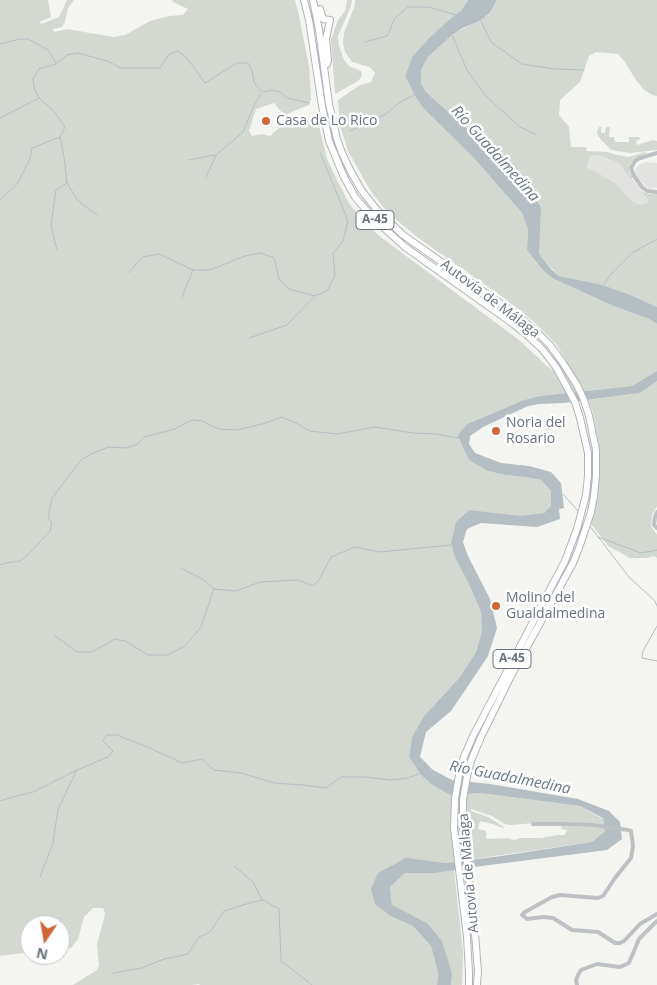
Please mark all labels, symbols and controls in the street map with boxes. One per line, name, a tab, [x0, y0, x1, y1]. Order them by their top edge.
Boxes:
water label: Río Guadalmedina	[447, 102, 543, 206]
place label: Casa de Lo Rico	[276, 113, 377, 129]
marker: Casa de Lo Rico	[260, 115, 272, 127]
road number: A-45	[356, 210, 394, 230]
street label: Autovía de Málaga	[437, 256, 543, 342]
place label: Noria del Rosario	[506, 415, 566, 448]
marker: Noria del Rosario	[490, 425, 502, 437]
place label: Molino del Gualdalmedina	[506, 590, 605, 622]
marker: Molino del Gualdalmedina	[490, 600, 502, 612]
road number: A-45	[493, 650, 531, 669]
water label: Río Guadalmedina	[448, 757, 572, 799]
street label: Autovía de Málaga	[455, 813, 483, 933]
north arrow	[20, 915, 70, 965]
text: N	[34, 944, 50, 965]

